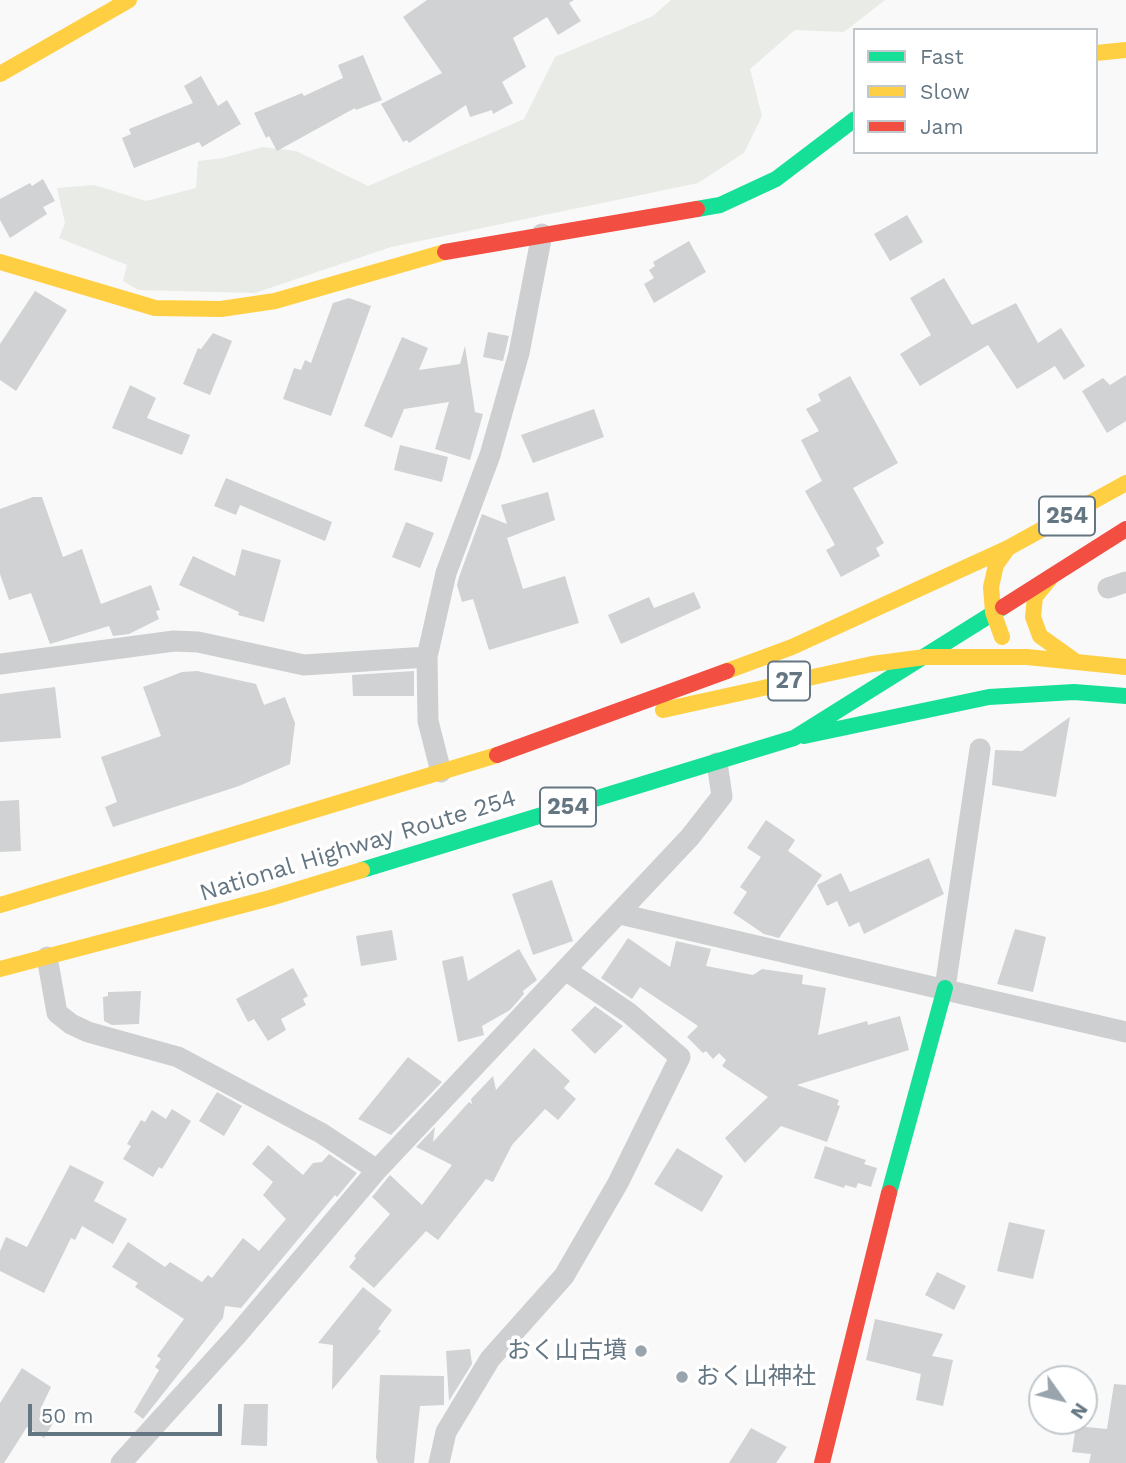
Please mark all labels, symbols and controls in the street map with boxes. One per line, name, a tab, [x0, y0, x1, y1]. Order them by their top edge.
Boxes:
legend	[853, 28, 1098, 154]
text: Fast	[920, 44, 964, 69]
text: Slow	[920, 79, 970, 104]
text: Jam	[920, 114, 963, 139]
road number: 254	[1039, 496, 1095, 536]
road number: 27	[768, 662, 810, 701]
street label: National Highway Route 254	[196, 784, 520, 908]
road number: 254	[540, 788, 596, 827]
place label: おく山古墳	[507, 1337, 627, 1365]
marker: おく山古墳	[633, 1343, 649, 1359]
place label: おく山神社	[696, 1363, 816, 1391]
north arrow	[1028, 1365, 1098, 1435]
marker: おく山神社	[674, 1369, 690, 1385]
scale bar	[32, 1390, 226, 1434]
text: N	[1066, 1399, 1093, 1423]
text: 50 m	[41, 1403, 93, 1428]

